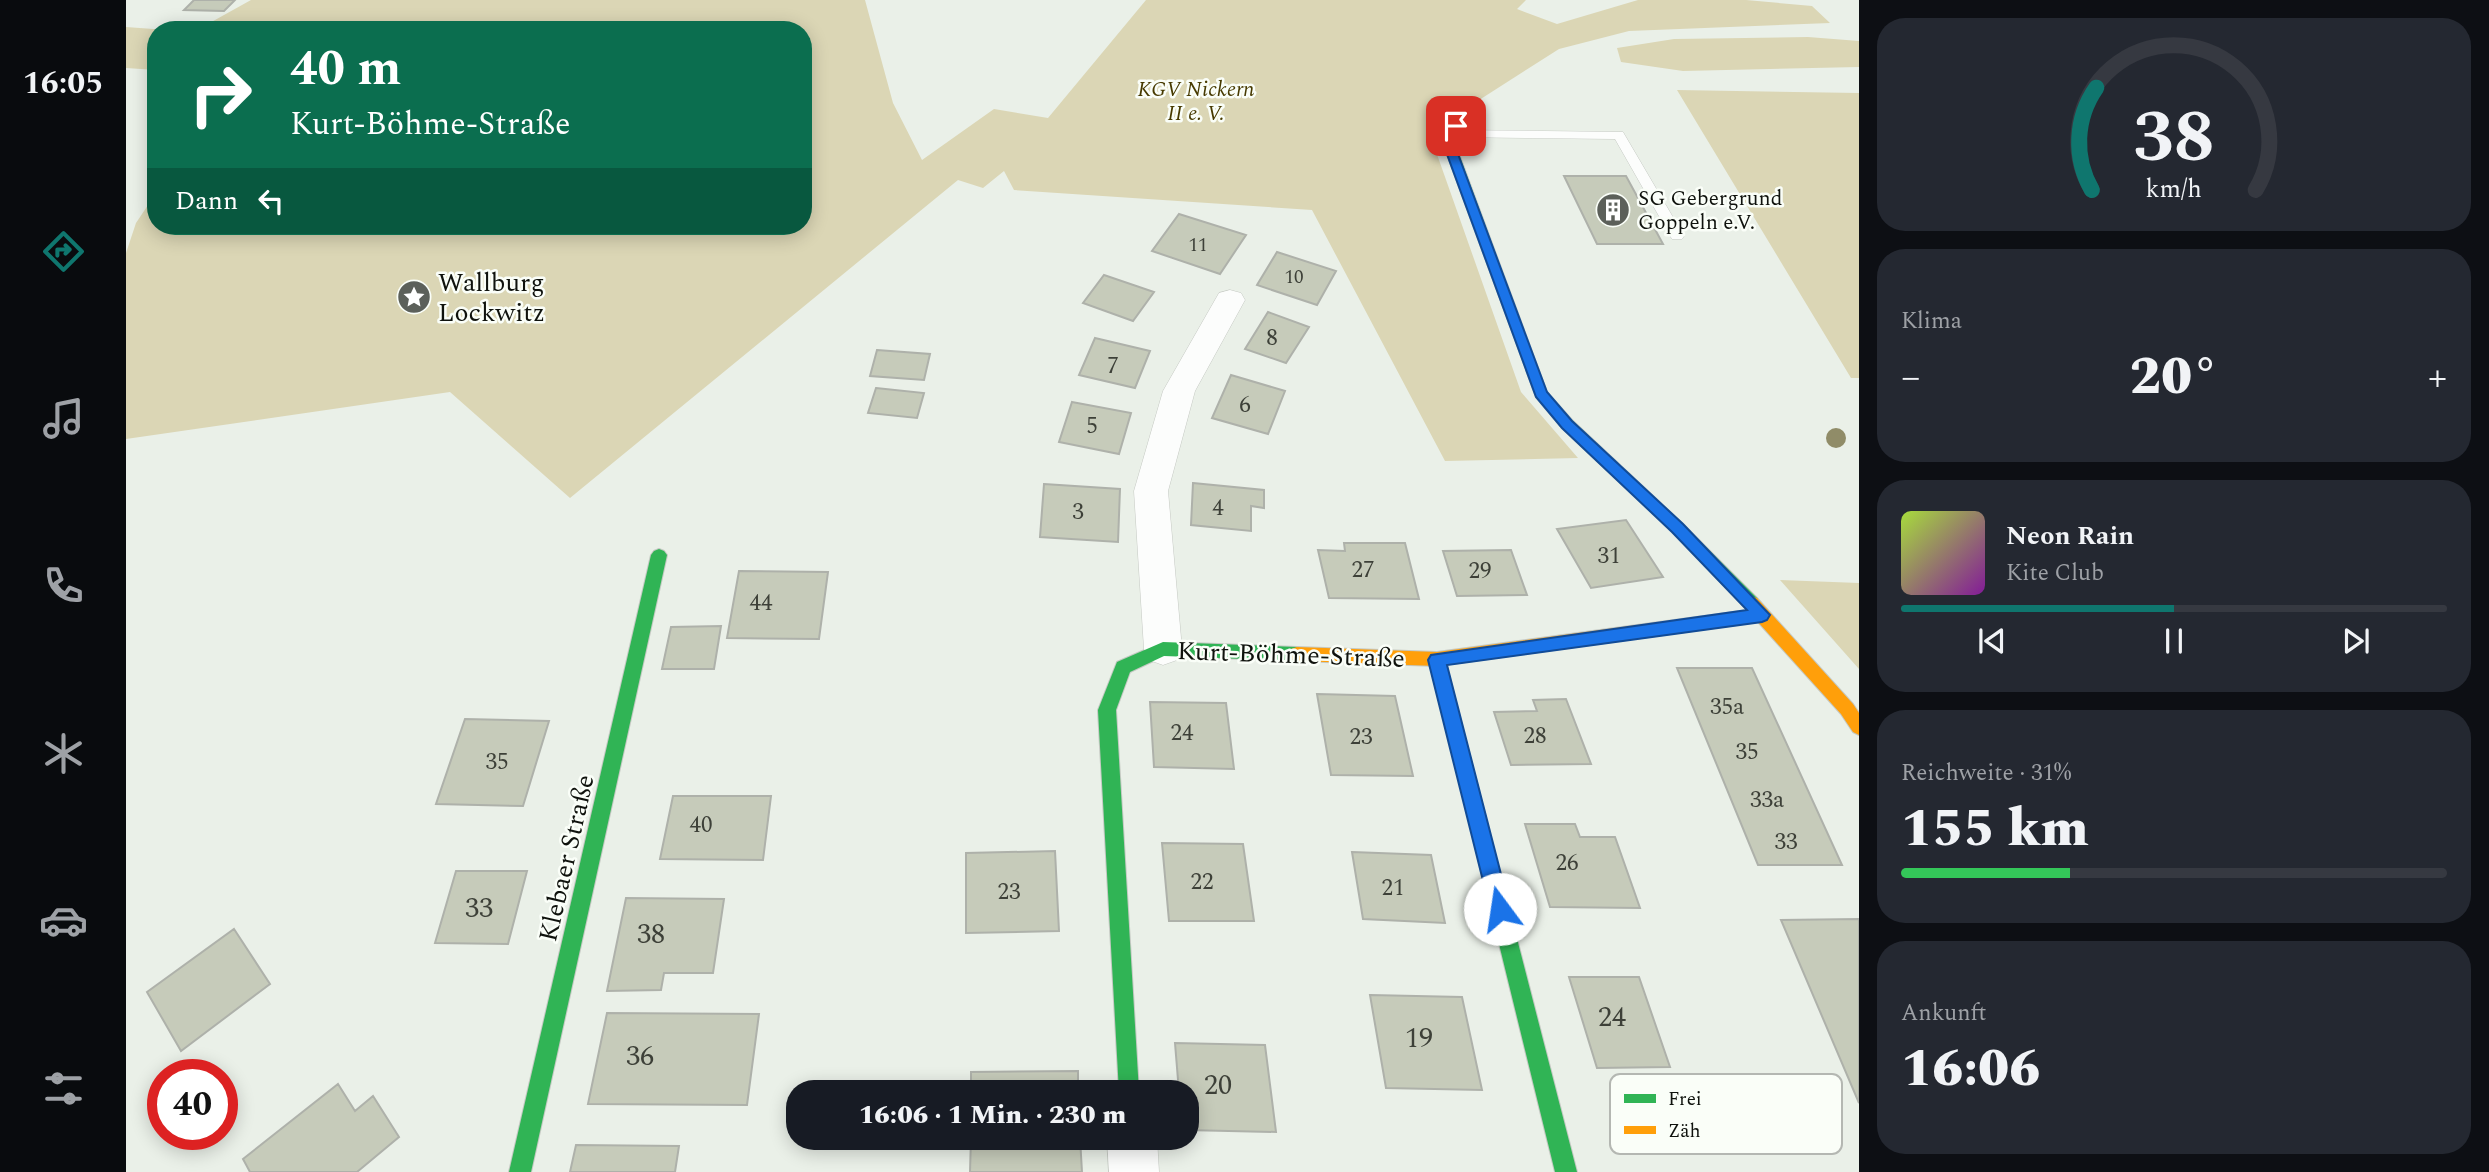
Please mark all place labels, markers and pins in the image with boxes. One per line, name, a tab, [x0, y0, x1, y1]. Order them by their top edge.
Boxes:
pin	[1426, 96, 1486, 156]
place label: SG Gebergrund Goppeln e.V.	[1638, 183, 1783, 239]
building icon: SG Gebergrund Goppeln e.V.	[1594, 191, 1632, 229]
place label: Wallburg Lockwitz	[438, 263, 545, 333]
place icon: Wallburg Lockwitz	[395, 278, 433, 316]

